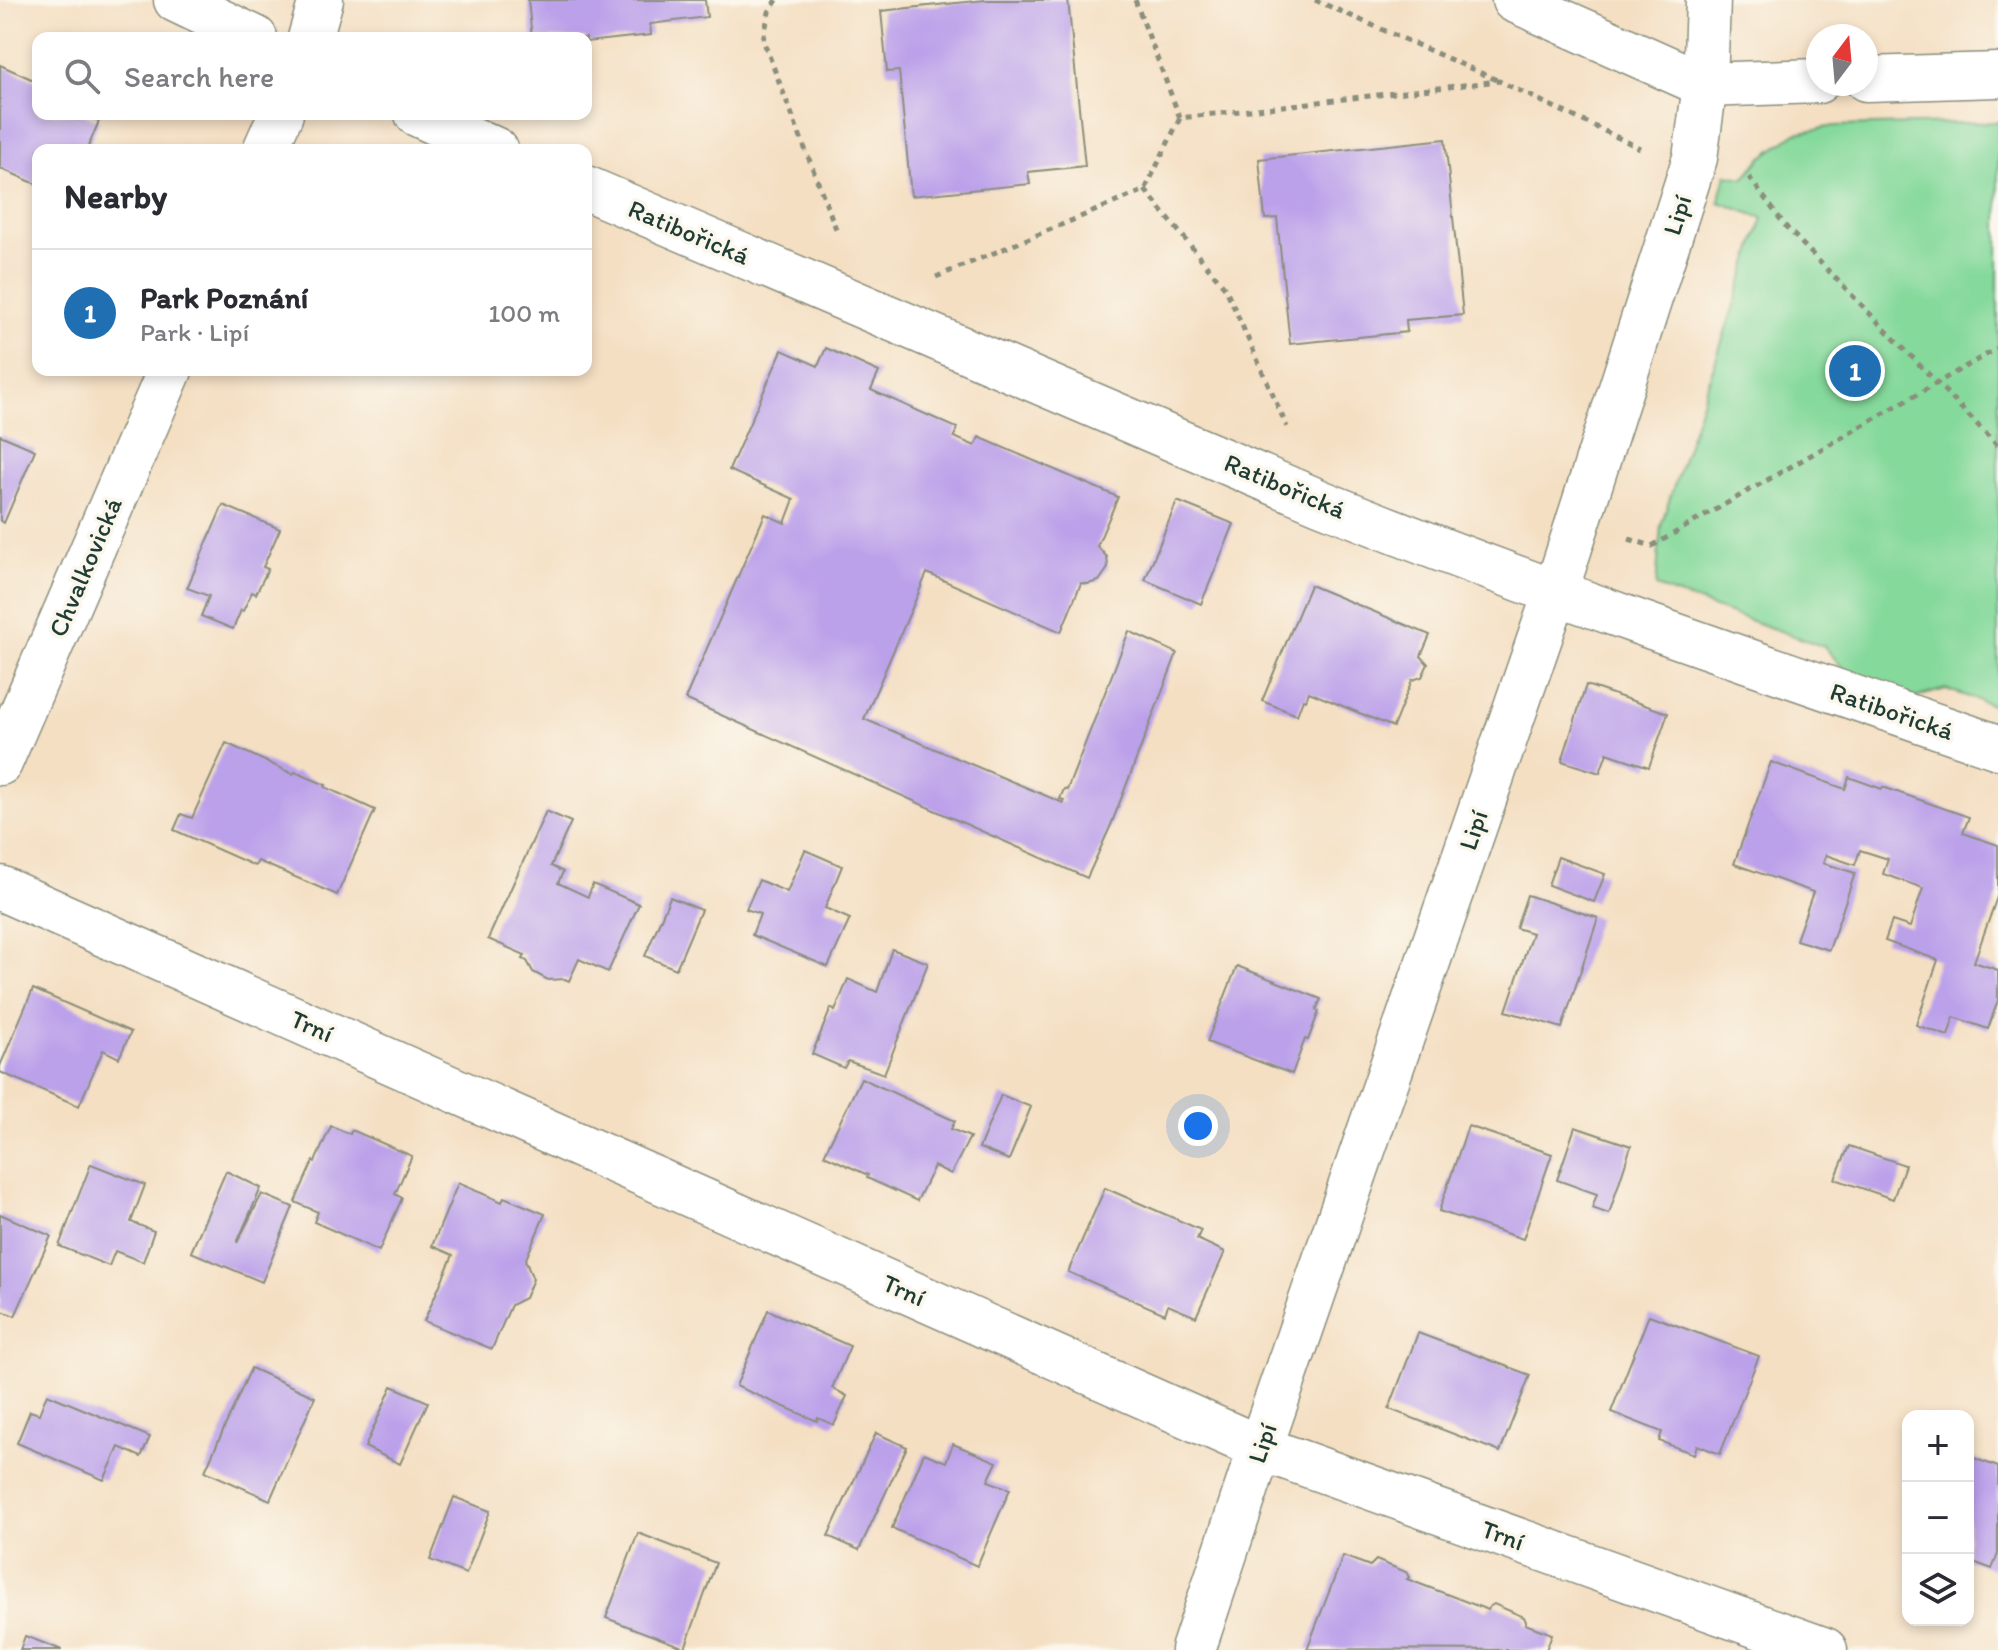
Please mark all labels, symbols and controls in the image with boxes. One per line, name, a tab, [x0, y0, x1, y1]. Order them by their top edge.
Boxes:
north arrow	[1806, 24, 1878, 96]
search box	[32, 32, 592, 120]
icon: search	[60, 54, 104, 98]
text: Search here	[124, 58, 274, 95]
text: Nearby	[64, 176, 167, 217]
street label: Lipí	[1656, 191, 1699, 239]
street label: Ratibořická	[624, 192, 755, 272]
text: Park Poznání	[140, 279, 308, 316]
text: 1	[84, 297, 96, 329]
text: 100 m	[488, 297, 560, 329]
text: Park · Lipí	[140, 316, 249, 348]
pin: 1	[1829, 341, 1881, 401]
street label: Ratibořická	[1220, 446, 1351, 526]
street label: Chvalkovická	[41, 492, 129, 641]
street label: Ratibořická	[1826, 675, 1958, 747]
street label: Lipí	[1451, 805, 1495, 854]
street label: Trní	[286, 1003, 339, 1050]
your location	[1178, 1106, 1218, 1146]
street label: Trní	[878, 1267, 931, 1314]
map controls	[1902, 1410, 1974, 1626]
button: +	[1902, 1410, 1974, 1482]
street label: Lipí	[1240, 1418, 1284, 1467]
button: −	[1902, 1482, 1974, 1554]
street label: Trní	[1477, 1513, 1529, 1558]
button: layers	[1902, 1554, 1974, 1626]

